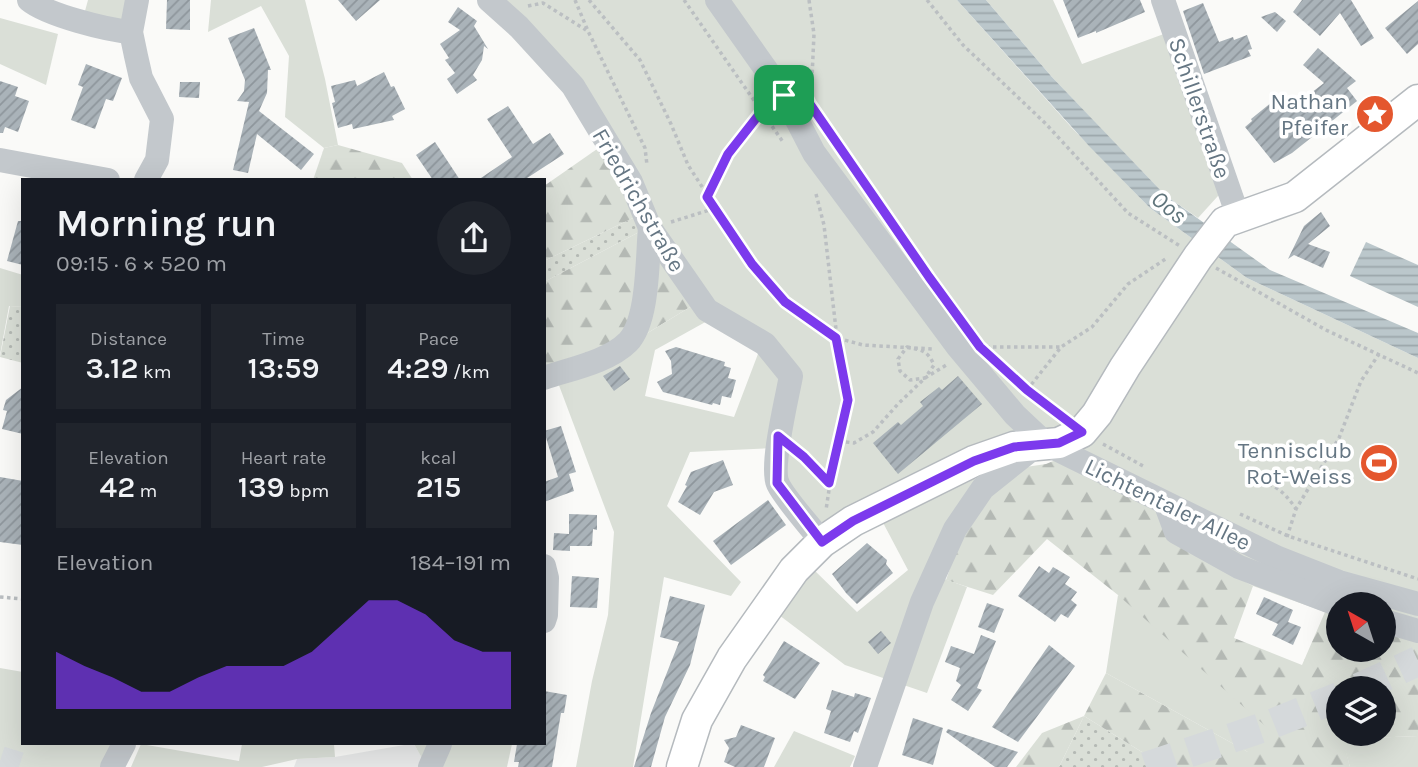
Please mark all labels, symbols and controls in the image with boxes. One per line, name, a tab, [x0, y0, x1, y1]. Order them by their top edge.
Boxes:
street label: Schillerstraße	[1163, 34, 1236, 182]
pin	[754, 65, 814, 125]
icon: arrive	[765, 76, 803, 114]
place label: Nathan Pfeifer	[1271, 88, 1349, 141]
place icon: Nathan Pfeifer	[1354, 93, 1396, 135]
street label: Friedrichstraße	[587, 124, 691, 277]
water label: Oos	[1146, 184, 1192, 230]
text: Morning run	[56, 201, 277, 246]
button: share	[437, 201, 511, 275]
text: 09:15 · 6 × 520 m	[56, 250, 227, 277]
text: Distance	[90, 328, 167, 350]
text: Time	[262, 328, 305, 350]
text: Pace	[418, 328, 459, 350]
text: 3.12	[86, 350, 138, 386]
text: 13:59	[247, 350, 320, 386]
text: 4:29	[387, 350, 449, 386]
text: km	[138, 361, 171, 383]
text: /km	[449, 361, 490, 383]
place label: Tennisclub Rot-Weiss	[1238, 437, 1352, 490]
sports icon: Tennisclub Rot-Weiss	[1358, 442, 1400, 484]
text: Elevation	[88, 447, 169, 469]
text: Heart rate	[241, 447, 326, 469]
text: kcal	[420, 447, 457, 469]
street label: Lichtentaler Allee	[1081, 453, 1255, 556]
text: 42	[100, 469, 135, 505]
text: 139	[238, 469, 285, 505]
text: 215	[416, 469, 461, 505]
text: m	[135, 480, 157, 502]
text: bpm	[285, 480, 329, 502]
text: Elevation	[56, 549, 153, 576]
text: 184–191 m	[410, 549, 511, 576]
north arrow	[1326, 592, 1396, 662]
map controls	[1326, 592, 1396, 746]
button: layers	[1326, 676, 1396, 746]

